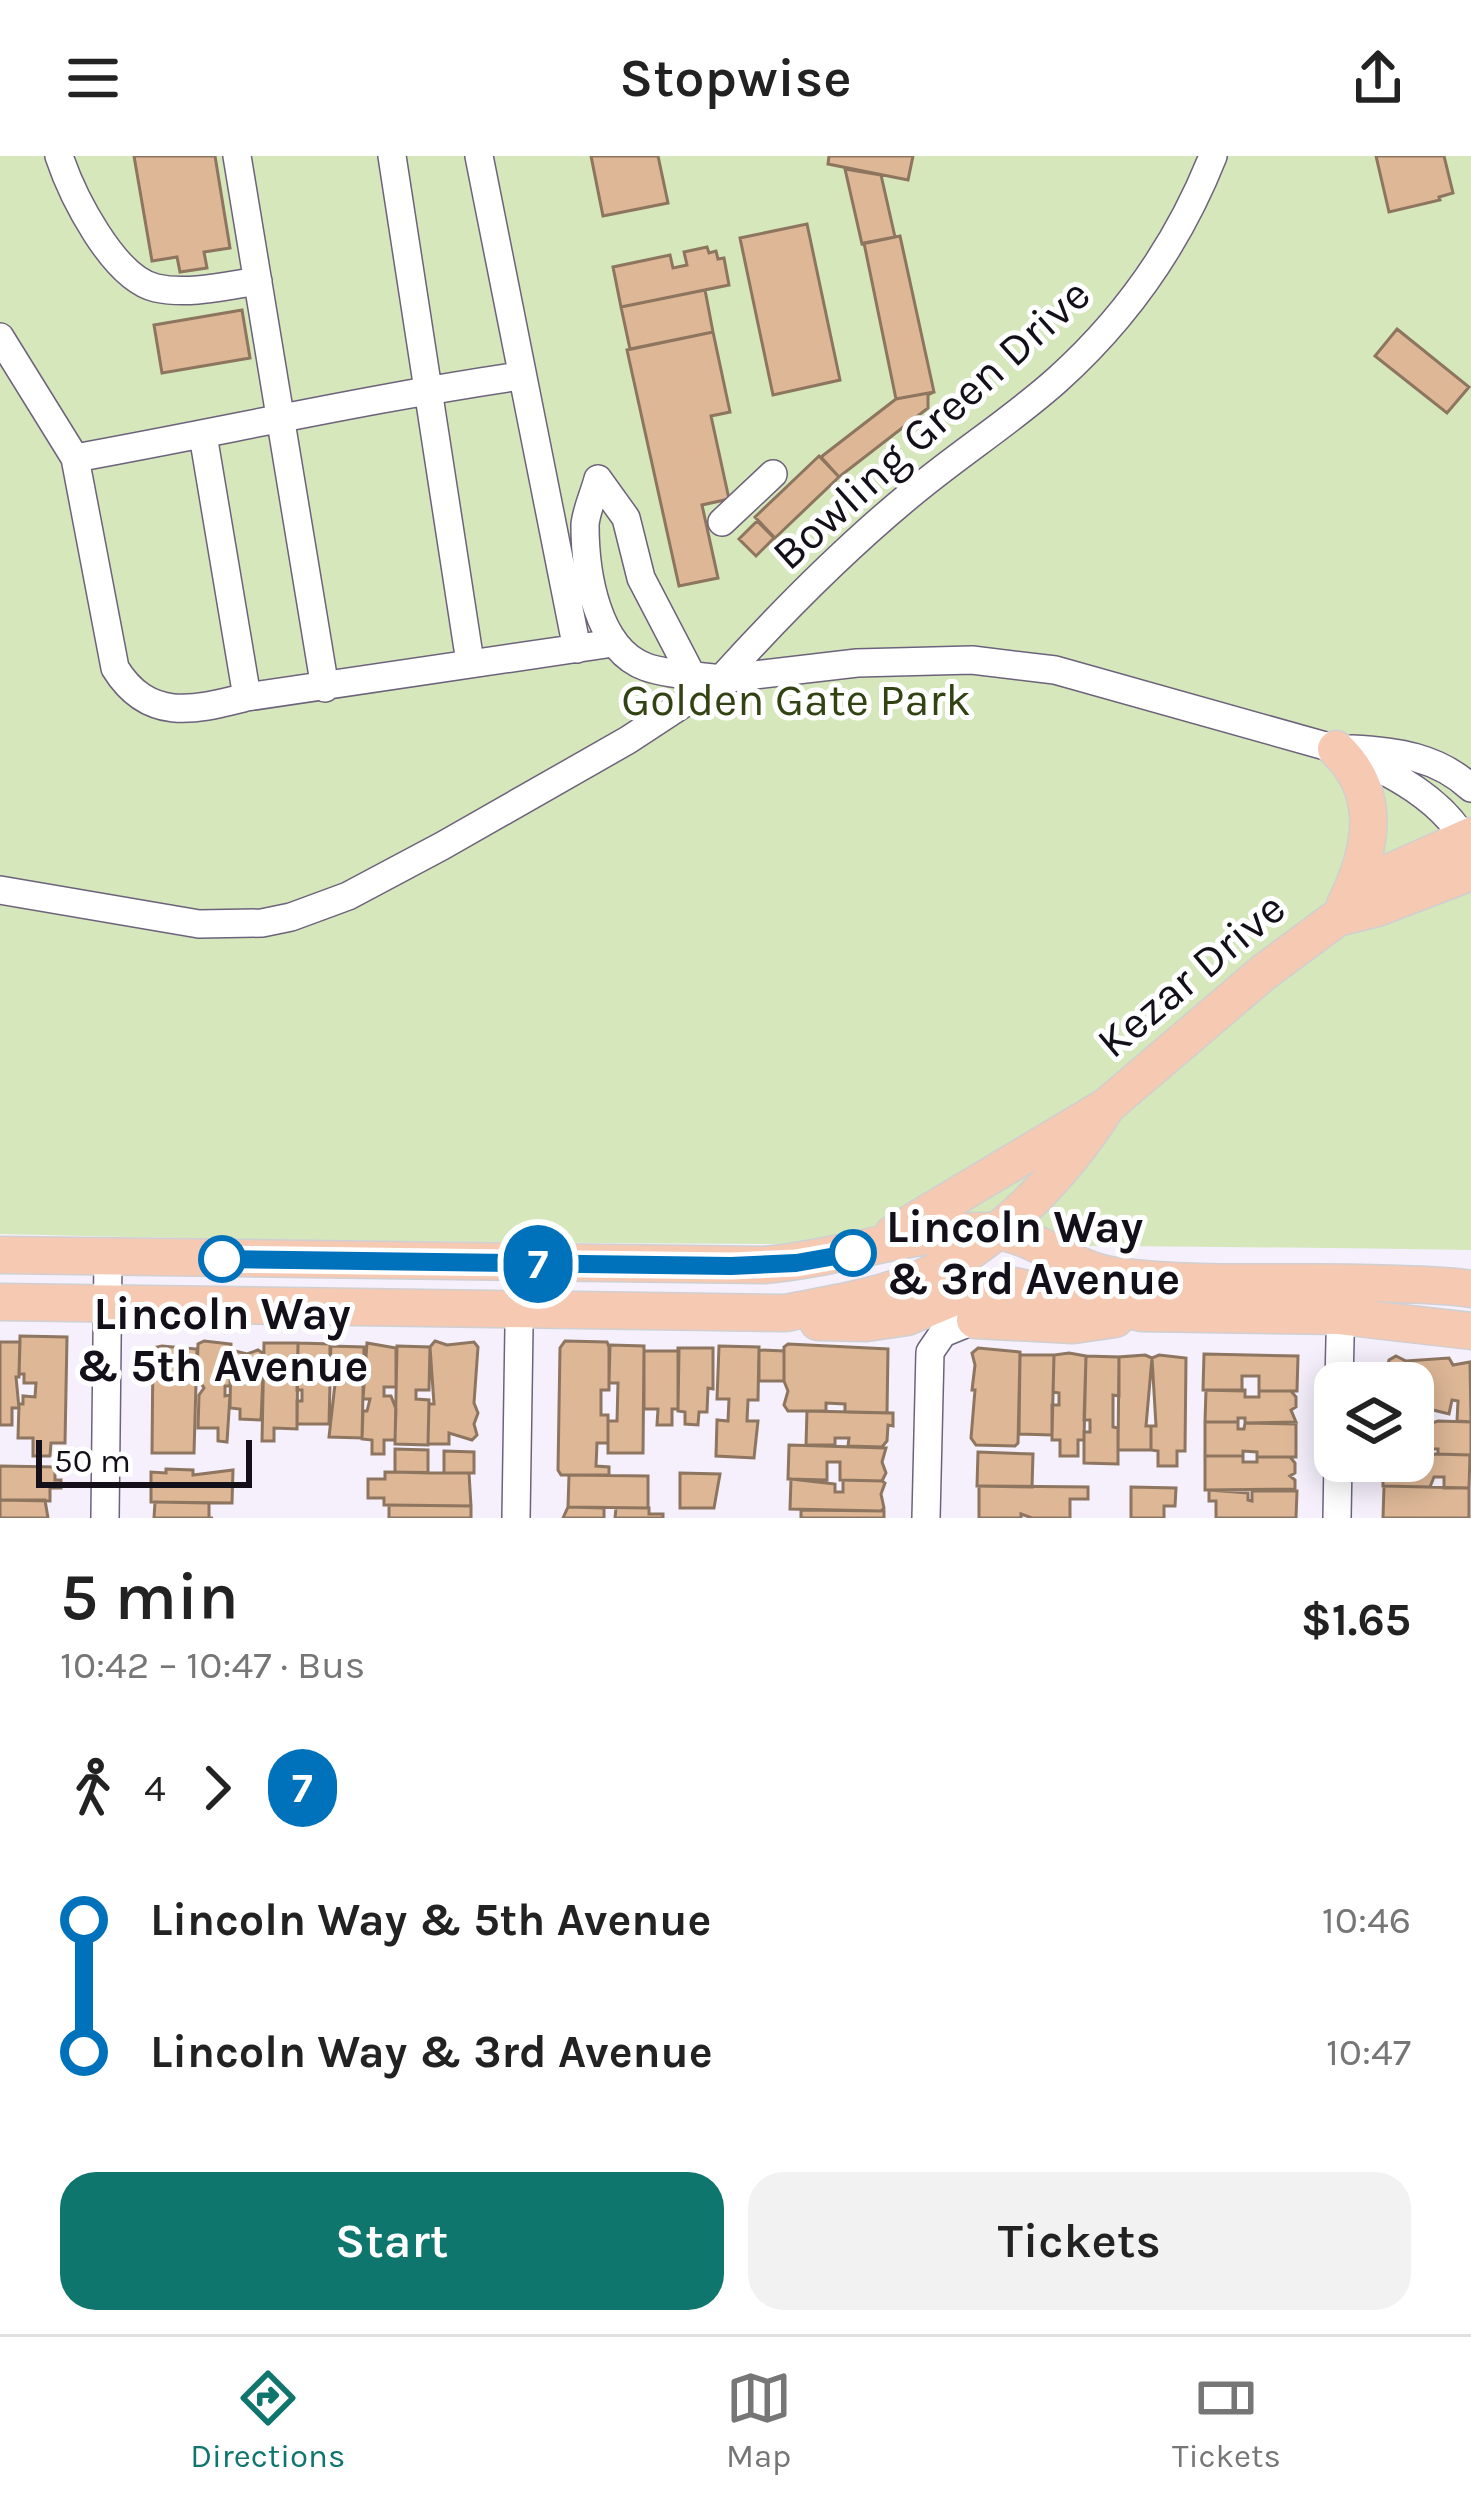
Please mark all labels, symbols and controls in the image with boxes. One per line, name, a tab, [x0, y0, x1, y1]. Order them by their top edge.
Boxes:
icon: menu	[60, 45, 126, 111]
icon: share	[1345, 45, 1411, 111]
text: Stopwise	[619, 46, 852, 110]
street label: Bowling Green Drive	[762, 268, 1101, 581]
park label: Golden Gate Park	[621, 674, 971, 726]
street label: Kezar Drive	[1087, 882, 1295, 1068]
place label: Lincoln Way & 3rd Avenue	[886, 1201, 1180, 1305]
line badge: 7	[499, 1225, 577, 1303]
marker: Lincoln Way & 3rd Avenue	[831, 1231, 875, 1275]
marker: Lincoln Way & 5th Avenue	[200, 1237, 244, 1281]
text: 7	[528, 1239, 548, 1289]
place label: Lincoln Way & 5th Avenue	[76, 1288, 368, 1392]
map controls	[1314, 1362, 1434, 1482]
button: layers	[1314, 1362, 1434, 1482]
scale bar	[36, 1434, 252, 1487]
text: 50 m	[54, 1442, 131, 1480]
text: 5 min	[60, 1558, 239, 1636]
text: $1.65	[1301, 1594, 1411, 1646]
text: 10:42 – 10:47 · Bus	[60, 1642, 365, 1688]
icon: walk	[60, 1755, 126, 1821]
icon: forward	[184, 1755, 250, 1821]
text: 7	[292, 1763, 313, 1813]
text: 4	[144, 1765, 166, 1811]
text: Lincoln Way & 5th Avenue	[150, 1894, 711, 1946]
text: 10:46	[1322, 1897, 1411, 1943]
text: Lincoln Way & 3rd Avenue	[150, 2026, 713, 2078]
text: 10:47	[1326, 2029, 1411, 2075]
button: Start	[60, 2172, 724, 2310]
button: Tickets	[748, 2172, 1411, 2310]
tab: Directions	[190, 2365, 345, 2475]
tab: Map	[726, 2365, 792, 2475]
tab: Tickets	[1172, 2365, 1281, 2475]

